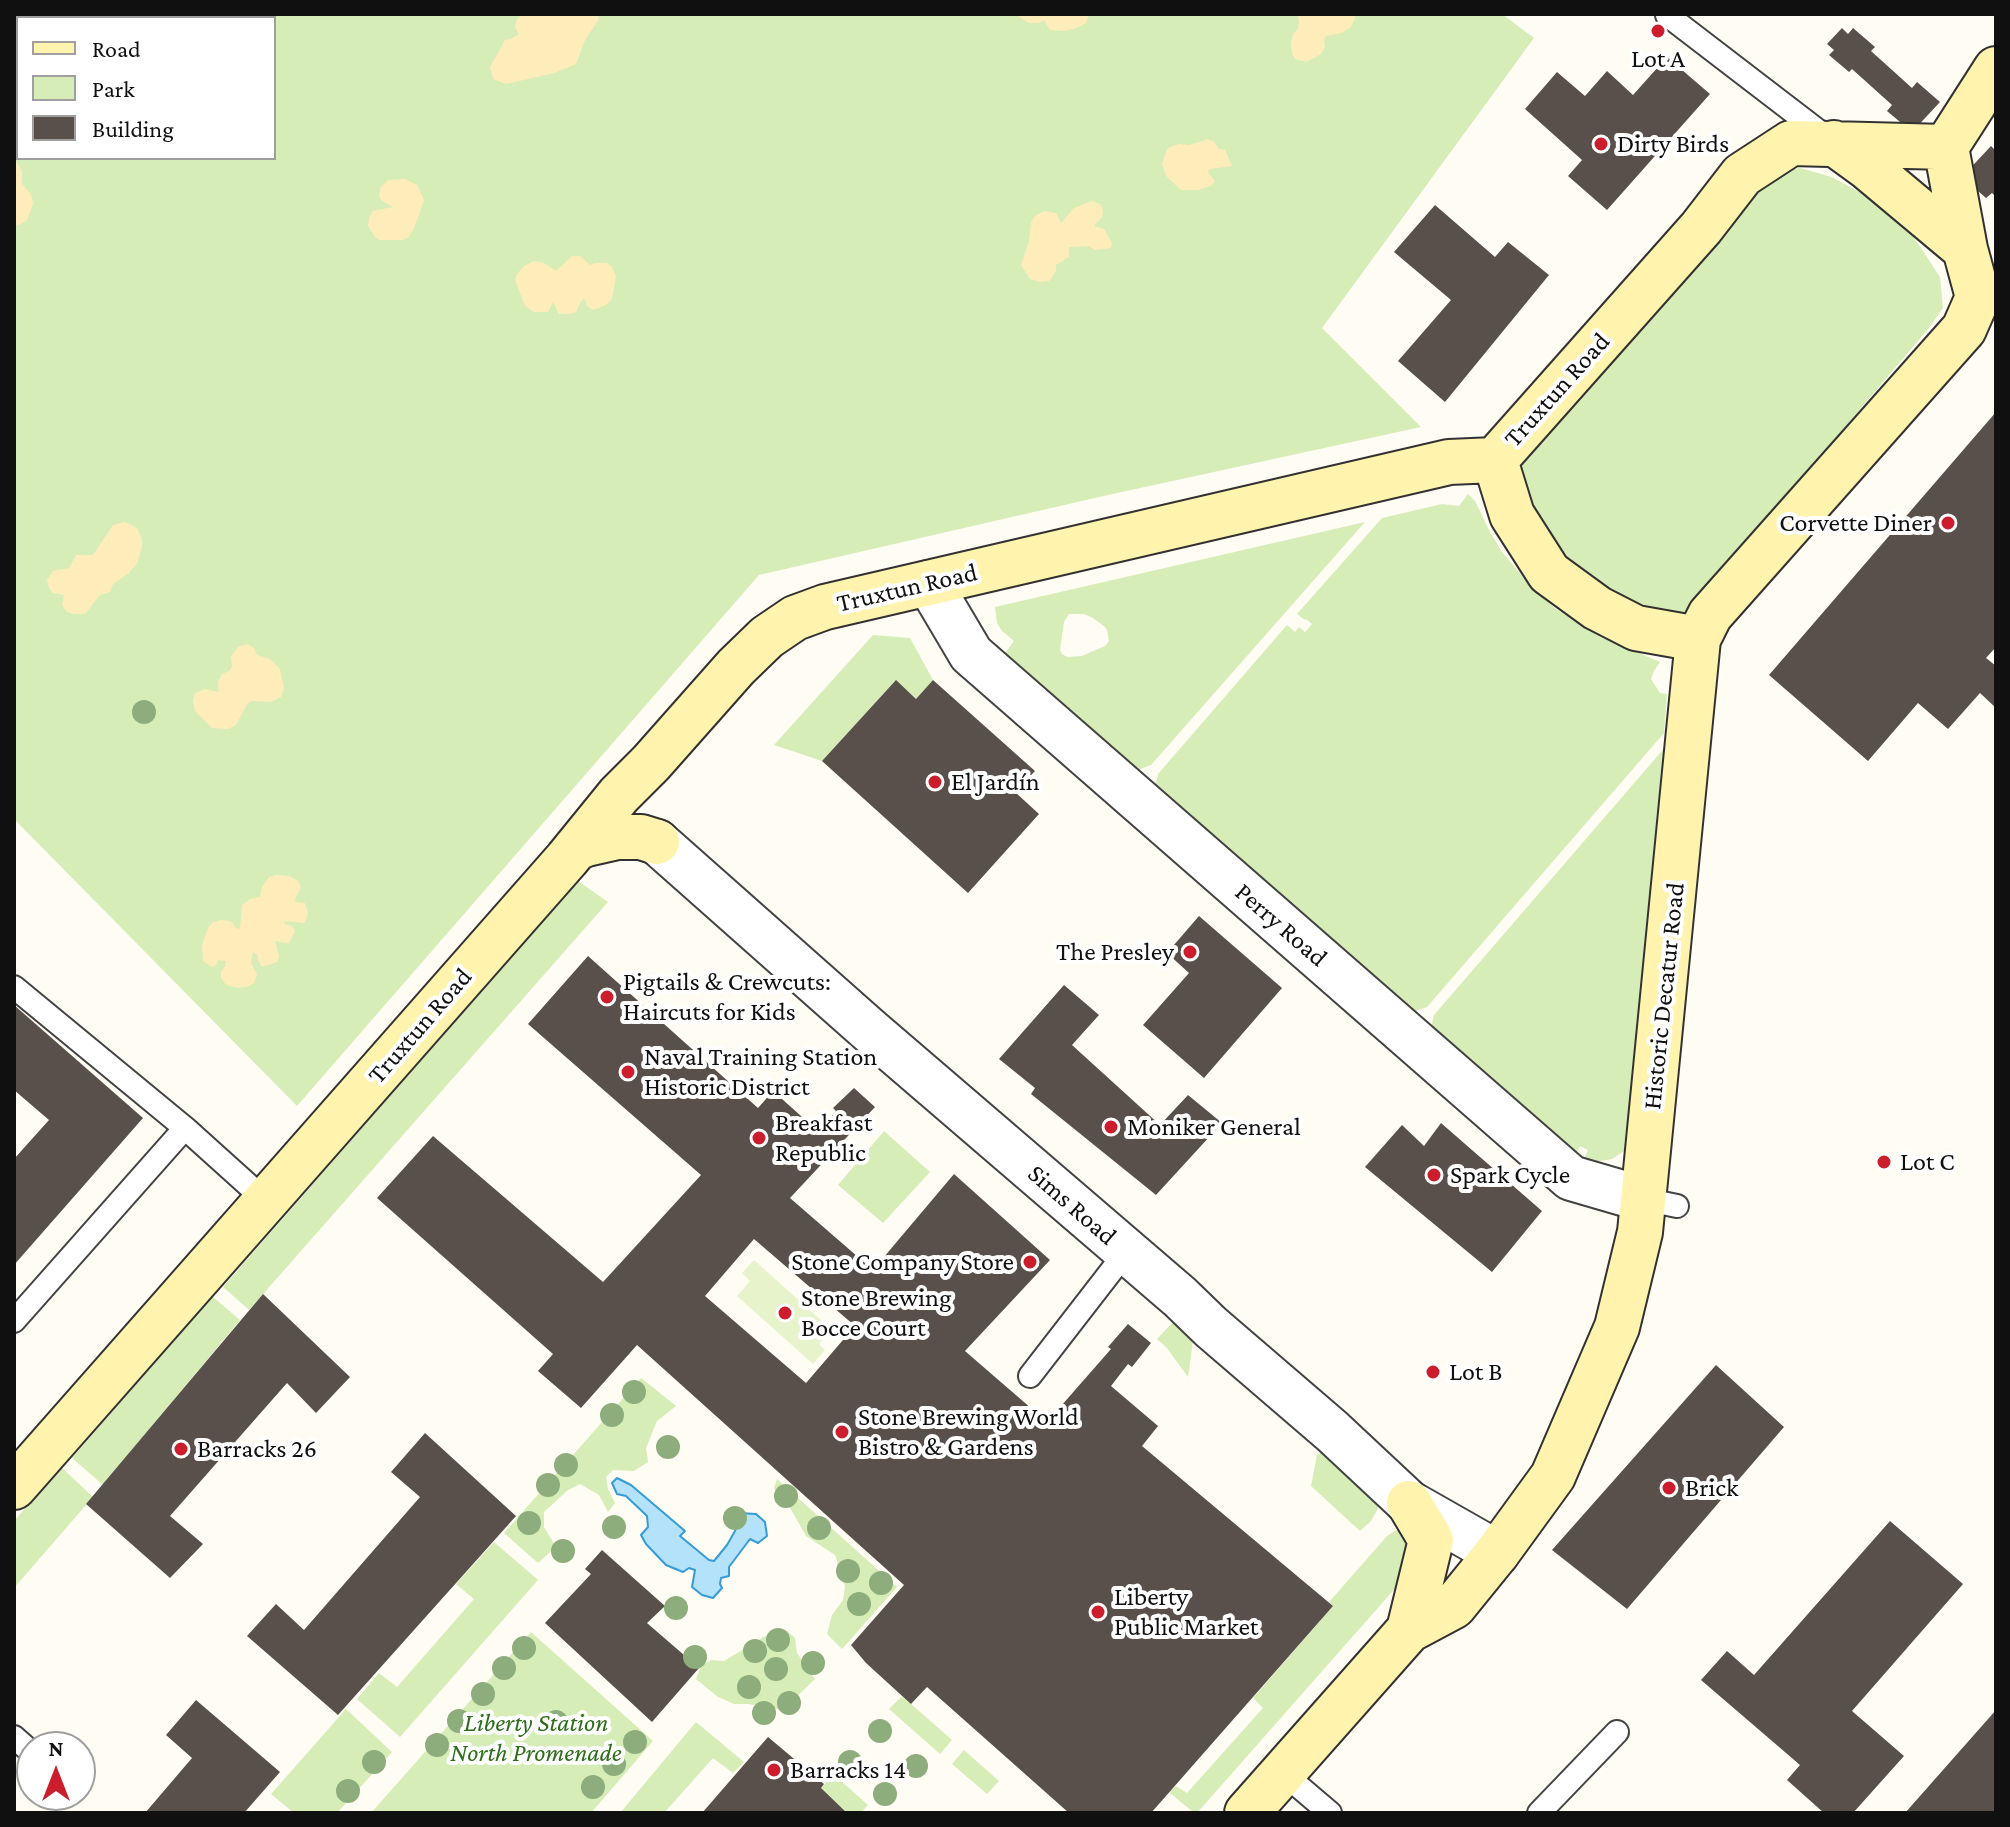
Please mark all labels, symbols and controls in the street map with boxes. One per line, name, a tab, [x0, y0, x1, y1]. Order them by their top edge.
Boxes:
legend	[16, 16, 276, 160]
marker: Lot A	[1649, 22, 1667, 40]
text: Road	[92, 35, 141, 62]
place label: Lot A	[1631, 43, 1685, 75]
text: Park	[92, 75, 135, 102]
text: Building	[92, 115, 174, 142]
place label: Dirty Birds	[1617, 128, 1729, 160]
marker: Dirty Birds	[1592, 135, 1610, 153]
street label: Truxtun Road	[1498, 326, 1616, 454]
place label: Corvette Diner	[1779, 507, 1932, 539]
marker: Corvette Diner	[1939, 514, 1957, 532]
street label: Truxtun Road	[834, 557, 980, 619]
place label: El Jardín	[951, 766, 1040, 798]
marker: El Jardín	[926, 773, 944, 791]
street label: Perry Road	[1228, 876, 1334, 974]
street label: Historic Decatur Road	[1637, 881, 1691, 1111]
place label: The Presley	[1056, 936, 1174, 968]
marker: The Presley	[1181, 943, 1199, 961]
street label: Truxtun Road	[361, 962, 479, 1090]
place label: Pigtails & Crewcuts: Haircuts for Kids	[623, 966, 831, 1028]
marker: Pigtails & Crewcuts: Haircuts for Kids	[598, 988, 616, 1006]
place label: Naval Training Station Historic District	[644, 1041, 877, 1102]
marker: Naval Training Station Historic District	[619, 1063, 637, 1081]
place label: Breakfast Republic	[775, 1107, 872, 1168]
place label: Moniker General	[1127, 1111, 1301, 1143]
marker: Moniker General	[1102, 1118, 1120, 1136]
marker: Breakfast Republic	[750, 1129, 768, 1147]
place label: Lot C	[1900, 1146, 1955, 1178]
marker: Lot C	[1875, 1153, 1893, 1171]
street label: Sims Road	[1021, 1158, 1123, 1252]
place label: Spark Cycle	[1450, 1159, 1570, 1191]
marker: Spark Cycle	[1425, 1166, 1443, 1184]
place label: Stone Company Store	[791, 1246, 1014, 1278]
marker: Stone Company Store	[1021, 1253, 1039, 1271]
place label: Stone Brewing Bocce Court	[801, 1282, 952, 1344]
marker: Stone Brewing Bocce Court	[776, 1304, 794, 1322]
place label: Lot B	[1449, 1356, 1503, 1388]
marker: Lot B	[1424, 1363, 1442, 1381]
place label: Stone Brewing World Bistro & Gardens	[858, 1401, 1079, 1462]
marker: Stone Brewing World Bistro & Gardens	[833, 1423, 851, 1441]
place label: Barracks 26	[197, 1433, 317, 1465]
marker: Barracks 26	[172, 1440, 190, 1458]
place label: Brick	[1685, 1472, 1738, 1504]
marker: Brick	[1660, 1479, 1678, 1497]
place label: Liberty Public Market	[1114, 1581, 1258, 1642]
marker: Liberty Public Market	[1089, 1603, 1107, 1621]
park label: Liberty Station North Promenade	[450, 1707, 622, 1768]
north arrow	[16, 1731, 96, 1811]
text: N	[49, 1736, 64, 1761]
place label: Barracks 14	[790, 1754, 906, 1786]
marker: Barracks 14	[765, 1761, 783, 1779]

